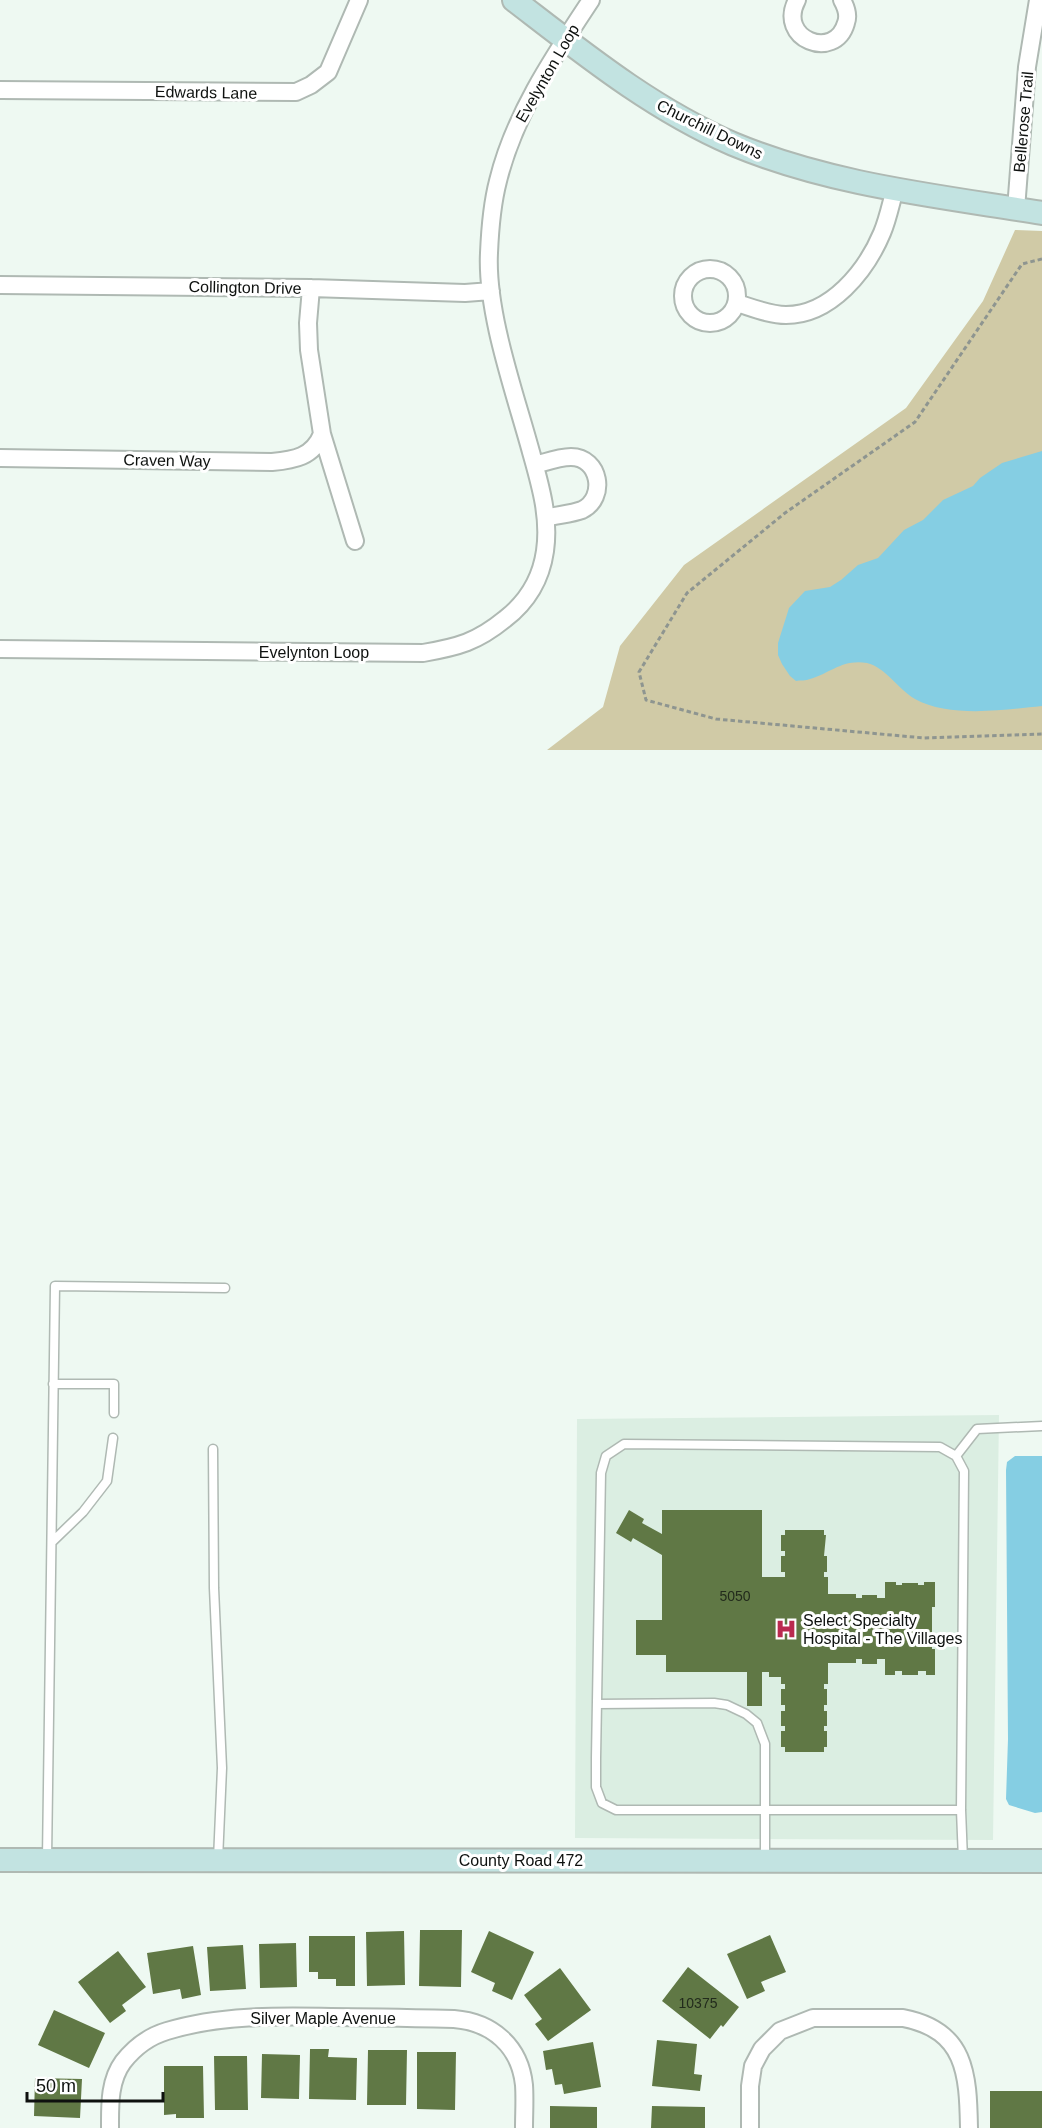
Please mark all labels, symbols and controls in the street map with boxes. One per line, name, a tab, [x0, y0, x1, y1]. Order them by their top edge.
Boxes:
street label: Evelynton Loop	[512, 21, 582, 125]
street label: Bellerose Trail	[1011, 71, 1036, 173]
street label: Edwards Lane	[155, 83, 257, 102]
street label: Churchill Downs	[654, 96, 765, 162]
street label: Collington Drive	[188, 278, 302, 297]
street label: Craven Way	[123, 451, 211, 470]
street label: Evelynton Loop	[259, 644, 369, 661]
house number: 5050	[719, 1588, 751, 1604]
place label: Select Specialty Hospital - The Villages	[803, 1612, 963, 1647]
hospital icon: Select Specialty Hospital - The Villages	[774, 1617, 798, 1641]
street label: County Road 472	[459, 1852, 583, 1869]
house number: 10375	[679, 1995, 718, 2011]
street label: Silver Maple Avenue	[250, 2010, 396, 2027]
scale bar	[27, 2065, 164, 2103]
text: 50 m	[36, 2076, 76, 2096]

